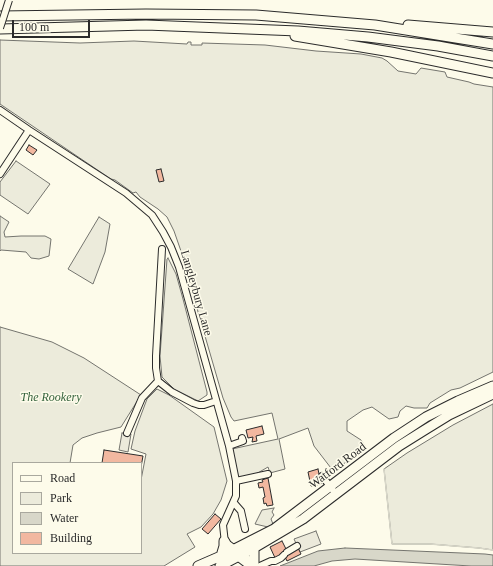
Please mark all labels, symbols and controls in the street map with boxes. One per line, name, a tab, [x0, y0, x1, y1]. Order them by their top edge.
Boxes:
scale bar	[14, 12, 92, 38]
text: 100 m	[19, 20, 49, 34]
street label: Langleybury Lane	[177, 249, 215, 337]
park label: The Rookery	[21, 391, 81, 405]
street label: Watford Road	[307, 440, 369, 492]
legend	[12, 462, 142, 554]
text: Road	[50, 471, 75, 485]
text: Park	[50, 491, 72, 505]
text: Water	[50, 511, 78, 525]
text: Building	[50, 531, 92, 545]

